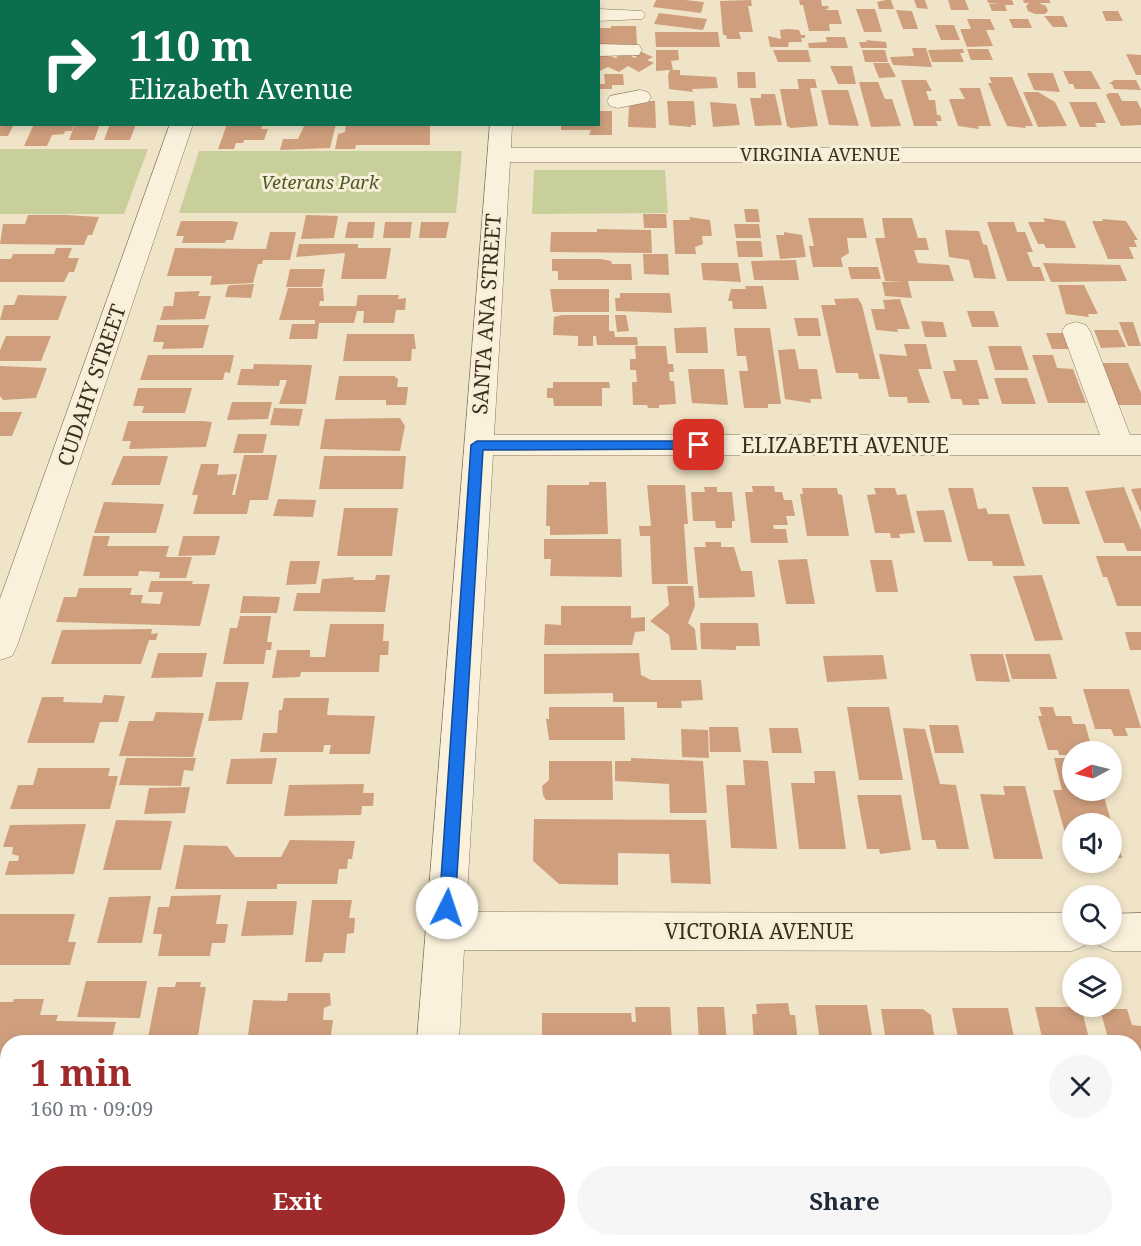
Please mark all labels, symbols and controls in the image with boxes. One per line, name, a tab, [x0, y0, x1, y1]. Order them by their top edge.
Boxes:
text: 110 m	[129, 16, 253, 73]
icon: right	[30, 24, 108, 102]
text: Elizabeth Avenue	[129, 70, 353, 107]
street label: VIRGINIA AVENUE	[740, 142, 900, 166]
park label: Veterans Park	[261, 170, 380, 194]
street label: SANTA ANA STREET	[465, 212, 507, 415]
street label: CUDAHY STREET	[50, 300, 132, 470]
pin	[673, 419, 724, 470]
icon: arrive	[682, 428, 715, 461]
street label: ELIZABETH AVENUE	[741, 431, 949, 459]
north arrow	[1062, 741, 1122, 801]
map controls	[1062, 741, 1122, 1017]
button: sound	[1062, 813, 1122, 873]
position arrow	[415, 876, 479, 940]
button: search	[1062, 885, 1122, 945]
street label: VICTORIA AVENUE	[664, 917, 854, 945]
button: layers	[1062, 957, 1122, 1017]
text: 1 min	[30, 1048, 132, 1097]
button: close	[1049, 1055, 1112, 1118]
text: 160 m · 09:09	[30, 1095, 153, 1122]
button: Exit	[30, 1166, 565, 1235]
button: Share	[577, 1166, 1112, 1235]

